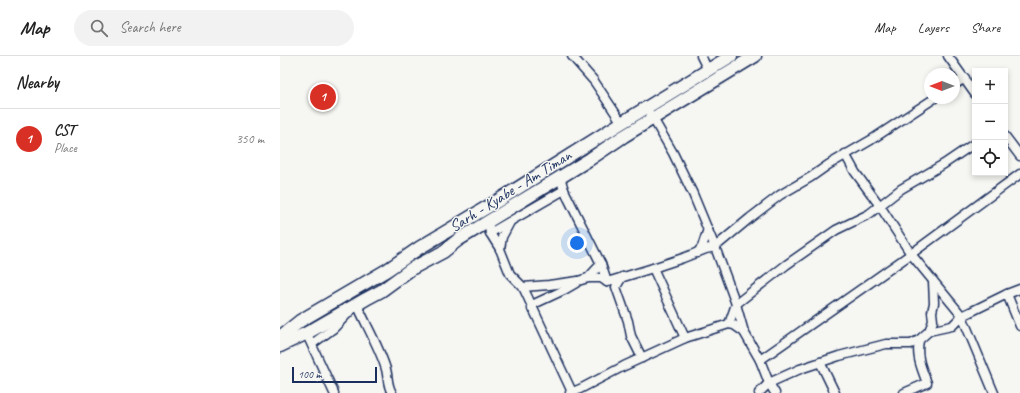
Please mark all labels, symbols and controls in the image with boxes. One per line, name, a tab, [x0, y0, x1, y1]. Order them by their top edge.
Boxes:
search box	[74, 10, 354, 46]
text: Map	[20, 16, 50, 40]
icon: search	[88, 17, 110, 39]
text: Search here	[120, 18, 181, 37]
text: Map	[874, 19, 896, 36]
text: Layers	[918, 19, 949, 36]
text: Share	[971, 19, 1000, 36]
north arrow	[924, 68, 960, 104]
map controls	[972, 68, 1008, 176]
button: +	[972, 68, 1008, 104]
text: Nearby	[16, 72, 59, 93]
pin: 1	[310, 82, 336, 112]
button: −	[972, 104, 1008, 140]
text: CST	[54, 121, 75, 140]
text: 1	[26, 131, 32, 147]
text: 350 m	[236, 131, 264, 147]
text: Place	[54, 140, 77, 156]
button: locate	[972, 140, 1008, 176]
street label: Sarh - Kyabe - Am Timan	[446, 145, 576, 236]
your location	[567, 233, 587, 253]
scale bar	[292, 365, 377, 384]
text: 100 m	[298, 367, 322, 381]

